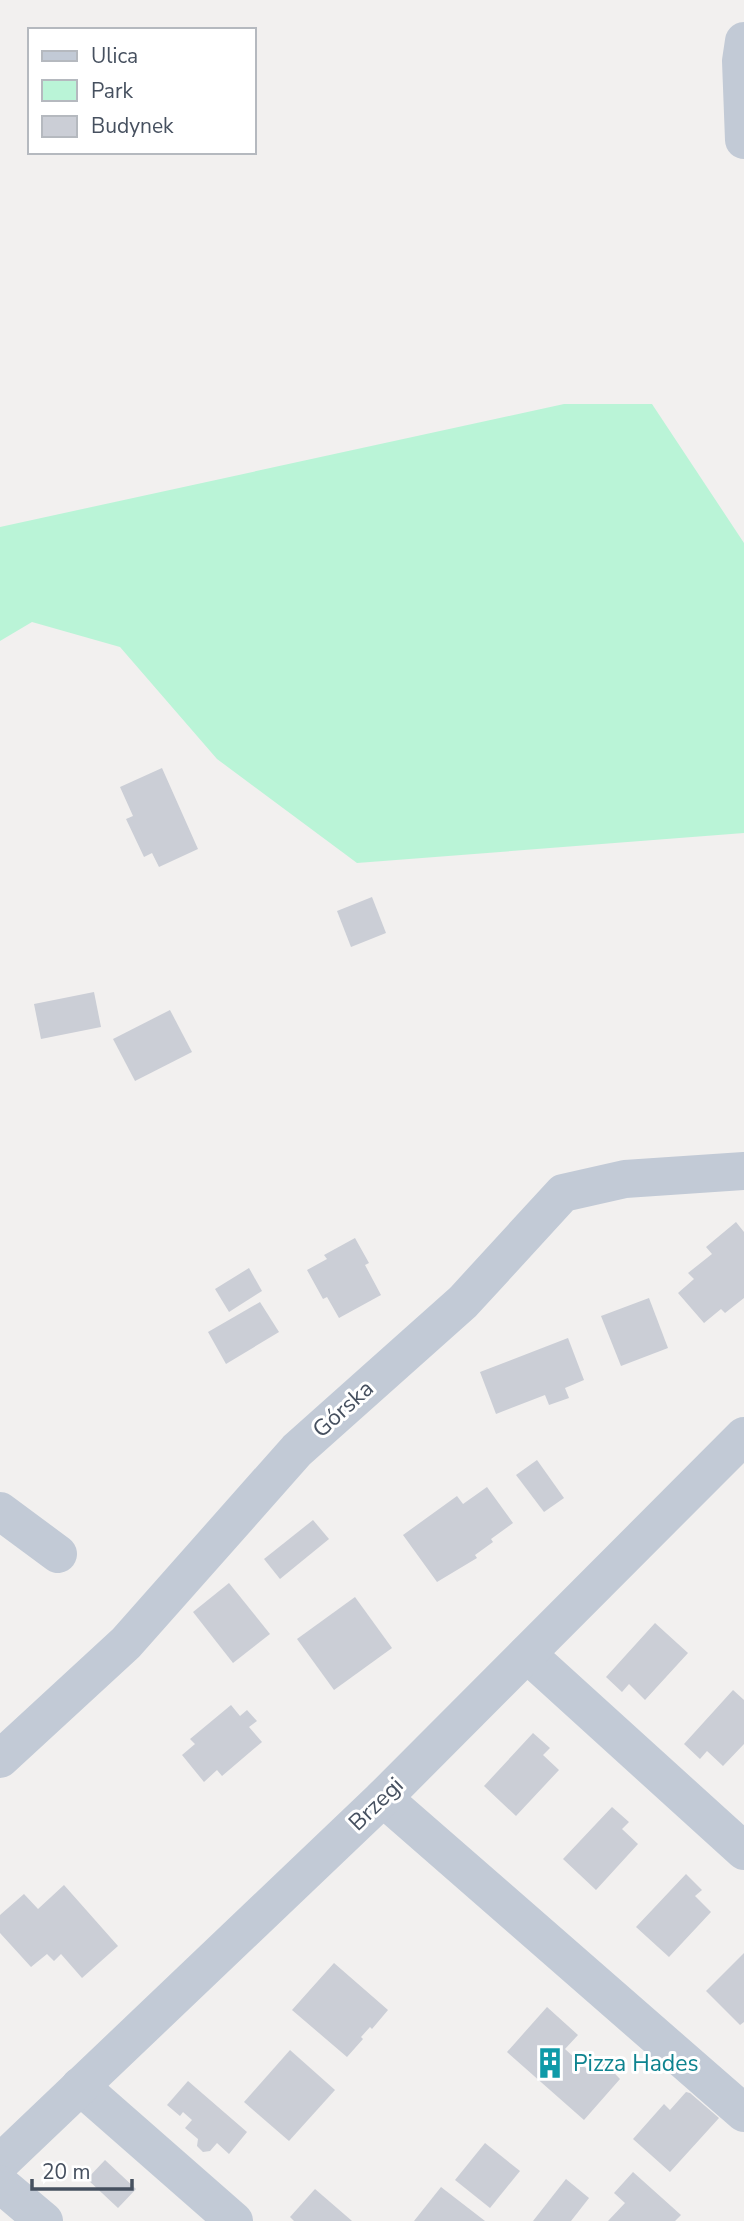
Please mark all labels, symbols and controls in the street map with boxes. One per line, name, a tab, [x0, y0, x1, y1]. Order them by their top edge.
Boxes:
legend	[28, 28, 256, 154]
text: Ulica	[91, 42, 138, 70]
text: Park	[91, 77, 133, 105]
text: Budynek	[91, 112, 174, 140]
street label: Górska	[306, 1373, 380, 1445]
street label: Brzegi	[342, 1770, 410, 1838]
building icon: Pizza Hades	[533, 2046, 567, 2080]
place label: Pizza Hades	[573, 2048, 699, 2079]
scale bar	[32, 2148, 131, 2192]
text: 20 m	[42, 2158, 91, 2186]

